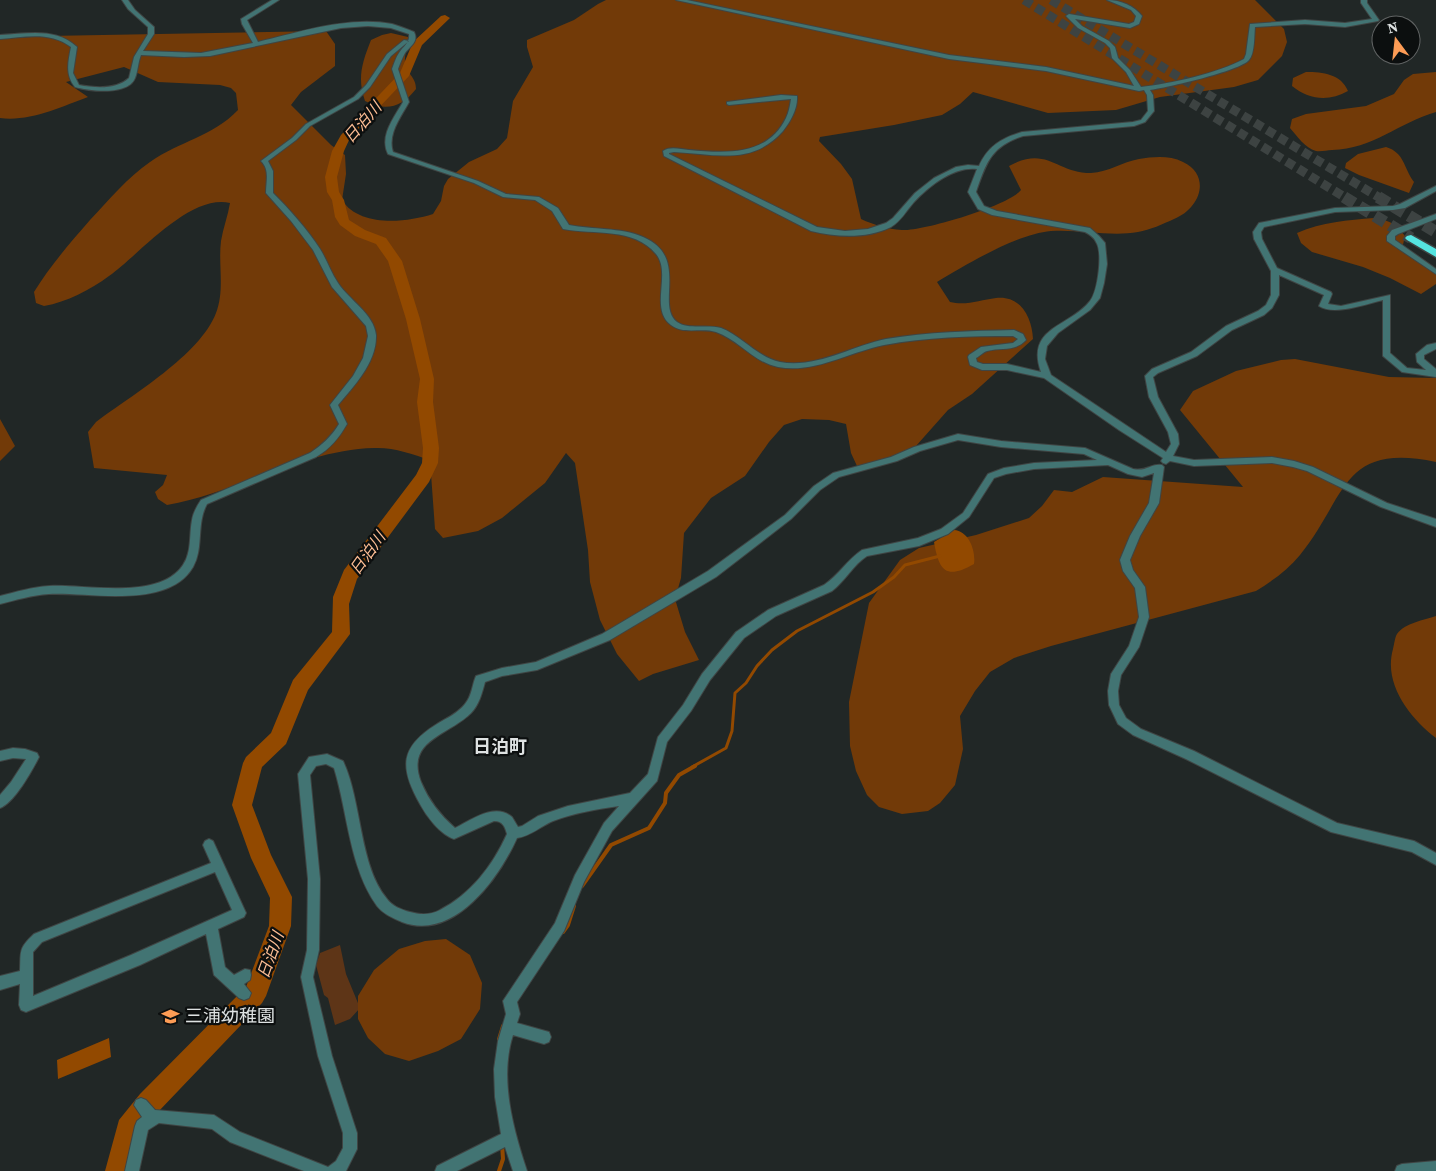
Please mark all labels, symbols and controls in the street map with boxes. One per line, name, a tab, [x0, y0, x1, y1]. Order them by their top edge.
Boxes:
north arrow	[1371, 15, 1421, 65]
text: N	[1385, 16, 1400, 38]
water label: 日泊川	[338, 95, 387, 147]
water label: 日泊川	[344, 526, 391, 579]
district label: 日泊町	[473, 734, 527, 759]
water label: 日泊川	[251, 927, 289, 981]
place label: 三浦幼稚園	[185, 1003, 275, 1028]
school or university icon: 三浦幼稚園	[161, 1006, 181, 1026]

